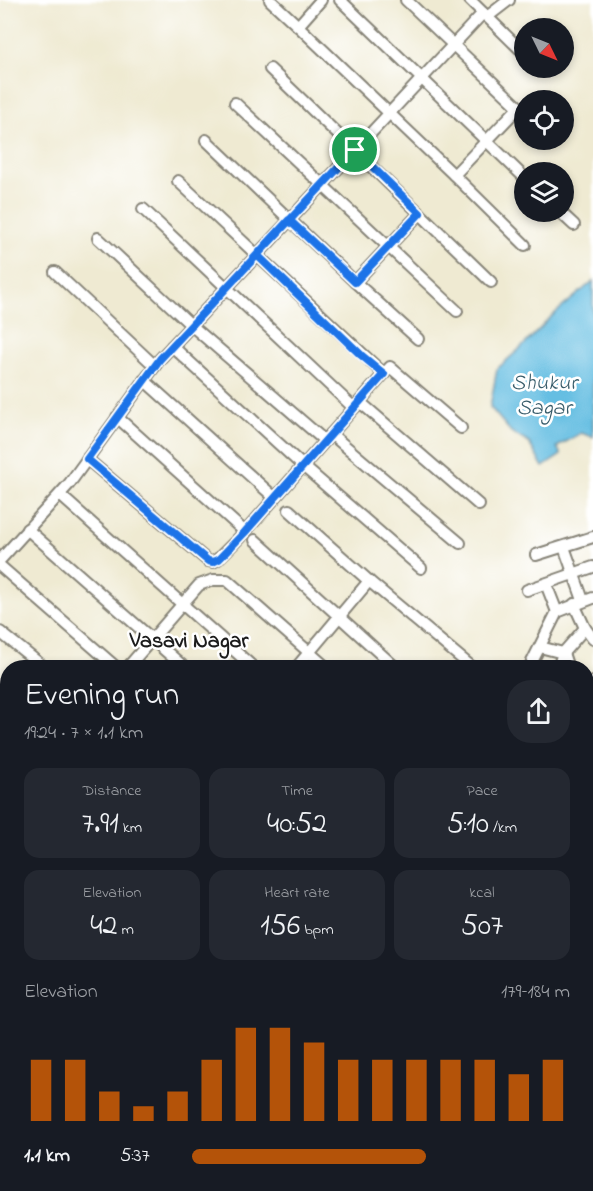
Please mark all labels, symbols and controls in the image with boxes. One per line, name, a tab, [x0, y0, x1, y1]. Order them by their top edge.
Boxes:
north arrow	[514, 18, 574, 78]
map controls	[514, 18, 574, 222]
button: locate	[514, 90, 574, 150]
pin	[329, 124, 380, 175]
icon: arrive	[338, 133, 371, 166]
button: layers	[514, 162, 574, 222]
water label: Shukur Sagar	[511, 368, 580, 425]
district label: Vasavi Nagar	[129, 626, 249, 659]
text: Evening run	[24, 672, 179, 720]
button: share	[507, 680, 570, 743]
text: 19:24 · 7 × 1.1 km	[24, 719, 143, 748]
text: Distance	[83, 779, 141, 803]
text: Time	[281, 779, 313, 803]
text: Pace	[466, 779, 498, 803]
text: 7.91	[82, 803, 119, 847]
text: 40:52	[267, 803, 327, 847]
text: 5:10	[447, 803, 489, 847]
text: km	[119, 816, 142, 840]
text: /km	[489, 816, 517, 840]
text: Elevation	[83, 881, 141, 905]
text: Heart rate	[264, 881, 330, 905]
text: kcal	[469, 881, 495, 905]
text: 42	[90, 905, 117, 949]
text: 156	[260, 905, 300, 949]
text: 507	[461, 905, 503, 949]
text: m	[117, 918, 134, 942]
text: bpm	[300, 918, 334, 942]
text: Elevation	[24, 978, 98, 1007]
text: 179–184 m	[501, 978, 570, 1007]
text: 1.1 km	[24, 1142, 70, 1171]
text: 5:37	[120, 1142, 150, 1171]

